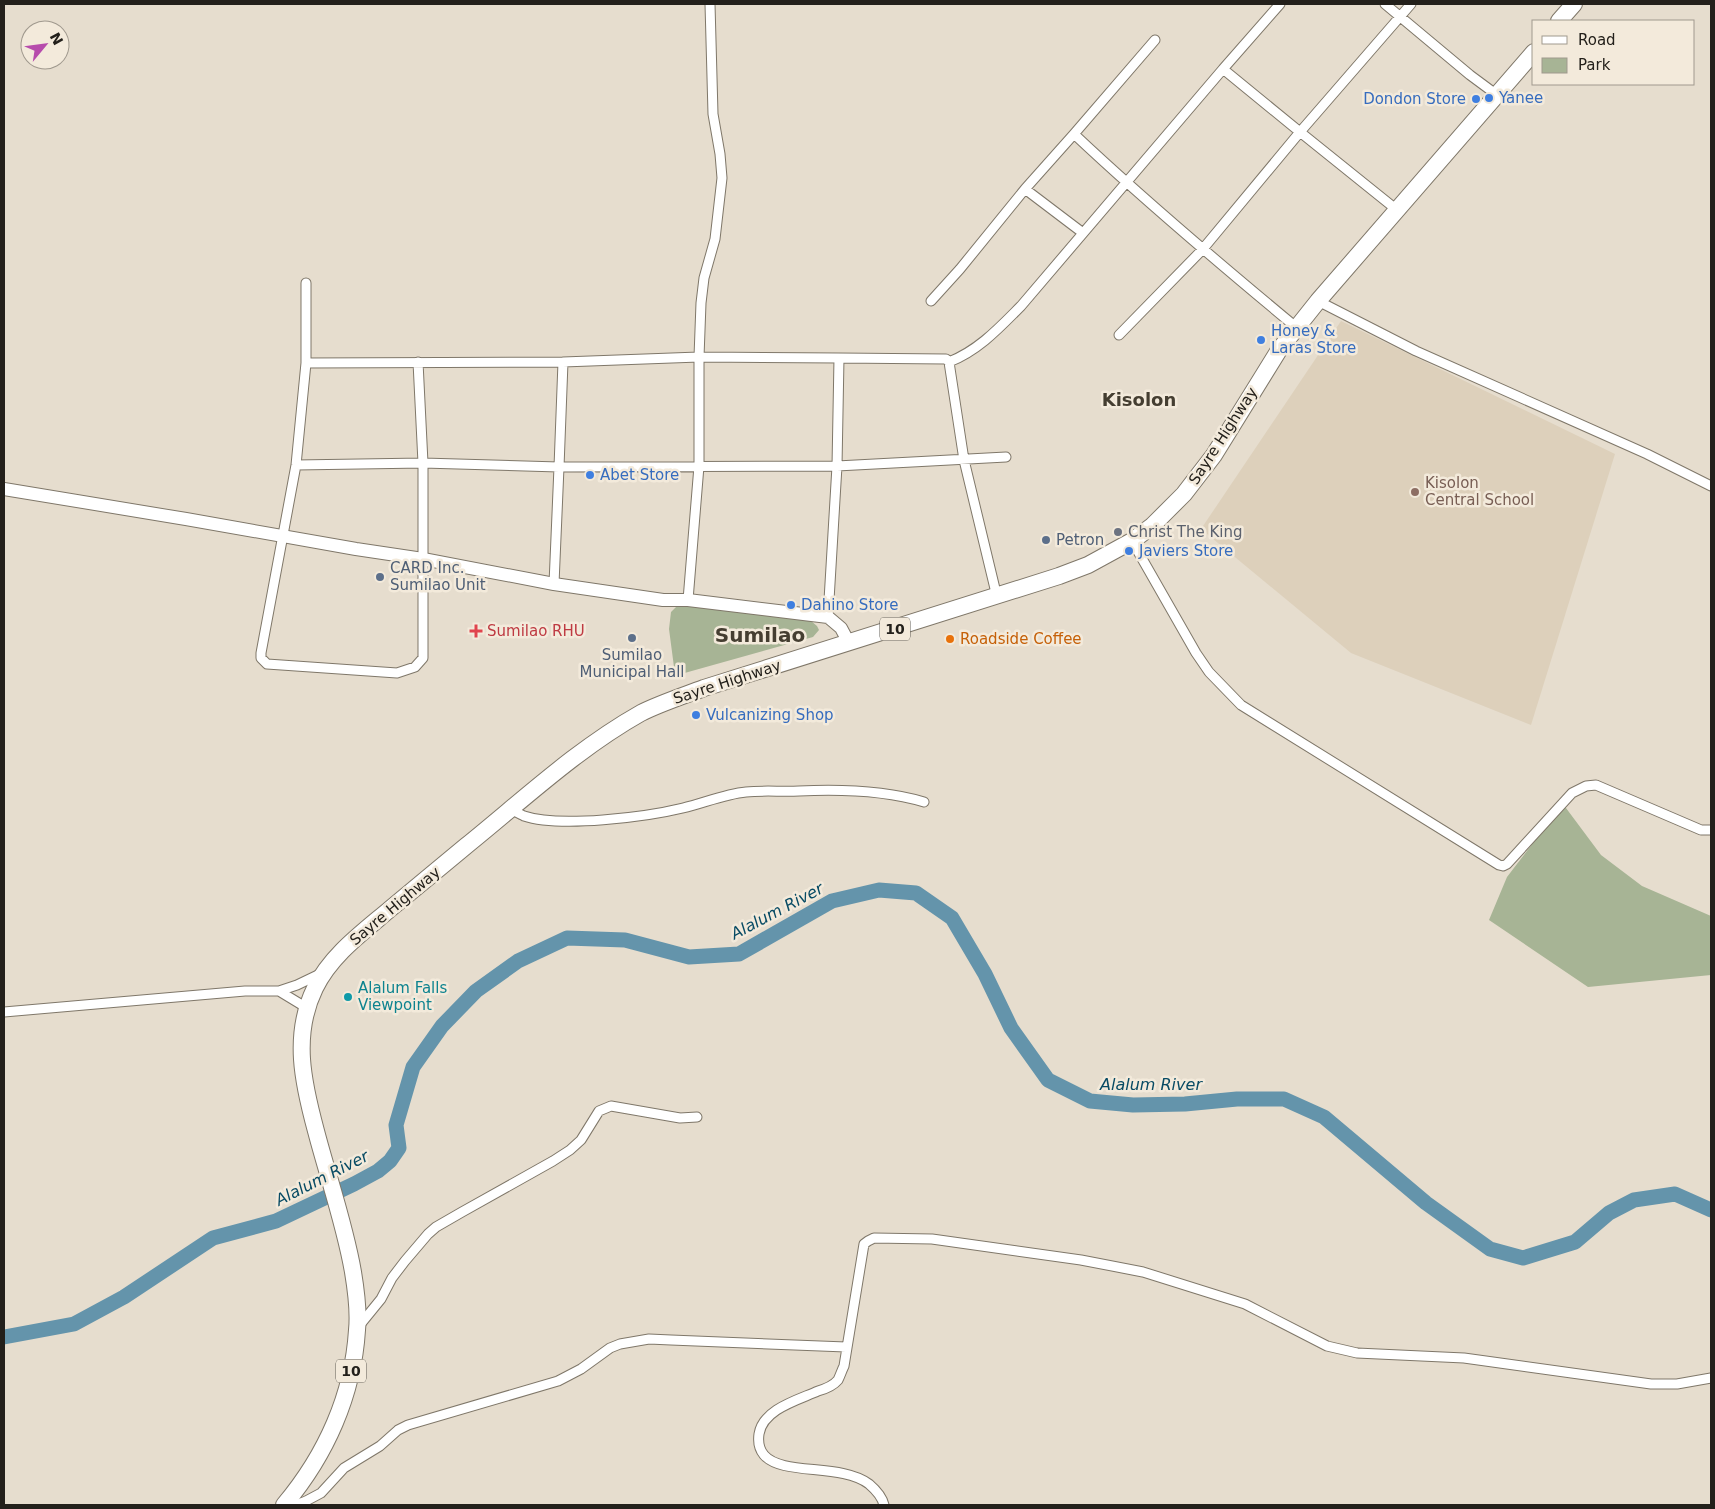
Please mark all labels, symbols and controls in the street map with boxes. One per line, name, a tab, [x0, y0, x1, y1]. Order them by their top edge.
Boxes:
north arrow	[20, 20, 70, 70]
legend	[1532, 20, 1695, 85]
text: N	[47, 30, 66, 48]
text: Road	[1578, 31, 1616, 49]
text: Park	[1578, 56, 1611, 74]
place label: Yanee	[1498, 89, 1543, 107]
place label: Dondon Store	[1363, 90, 1466, 108]
marker: Yanee	[1483, 92, 1495, 104]
marker: Dondon Store	[1470, 93, 1482, 105]
place label: Honey & Laras Store	[1271, 322, 1356, 357]
marker: Honey & Laras Store	[1255, 334, 1267, 346]
street label: Sayre Highway	[1185, 384, 1261, 488]
district label: Kisolon	[1102, 389, 1176, 410]
place label: Abet Store	[600, 466, 679, 484]
marker: Abet Store	[584, 469, 596, 481]
place label: Kisolon Central School	[1425, 474, 1534, 509]
marker: Kisolon Central School	[1409, 486, 1421, 498]
place label: Christ The King	[1128, 523, 1242, 541]
marker: Christ The King	[1112, 526, 1124, 538]
place label: Petron	[1056, 531, 1104, 549]
marker: Petron	[1040, 534, 1052, 546]
place label: Javiers Store	[1138, 542, 1233, 560]
marker: Javiers Store	[1123, 545, 1135, 557]
place label: CARD Inc. Sumilao Unit	[390, 559, 486, 594]
marker: CARD Inc. Sumilao Unit	[374, 571, 386, 583]
place label: Dahino Store	[801, 596, 899, 614]
marker: Dahino Store	[785, 599, 797, 611]
road number: 10	[880, 618, 910, 640]
place label: Sumilao RHU	[487, 622, 585, 640]
district label: Sumilao	[715, 623, 805, 647]
marker: Sumilao RHU	[469, 624, 483, 638]
place label: Roadside Coffee	[960, 630, 1082, 648]
marker: Sumilao Municipal Hall	[626, 632, 638, 644]
marker: Roadside Coffee	[944, 633, 956, 645]
place label: Sumilao Municipal Hall	[580, 646, 685, 681]
street label: Sayre Highway	[671, 656, 783, 708]
place label: Vulcanizing Shop	[706, 706, 834, 724]
marker: Vulcanizing Shop	[690, 709, 702, 721]
street label: Sayre Highway	[346, 863, 444, 949]
water label: Alalum River	[727, 878, 828, 944]
place label: Alalum Falls Viewpoint	[358, 979, 447, 1014]
marker: Alalum Falls Viewpoint	[342, 991, 354, 1003]
water label: Alalum River	[1099, 1075, 1203, 1094]
water label: Alalum River	[271, 1146, 373, 1210]
road number: 10	[336, 1360, 366, 1382]

